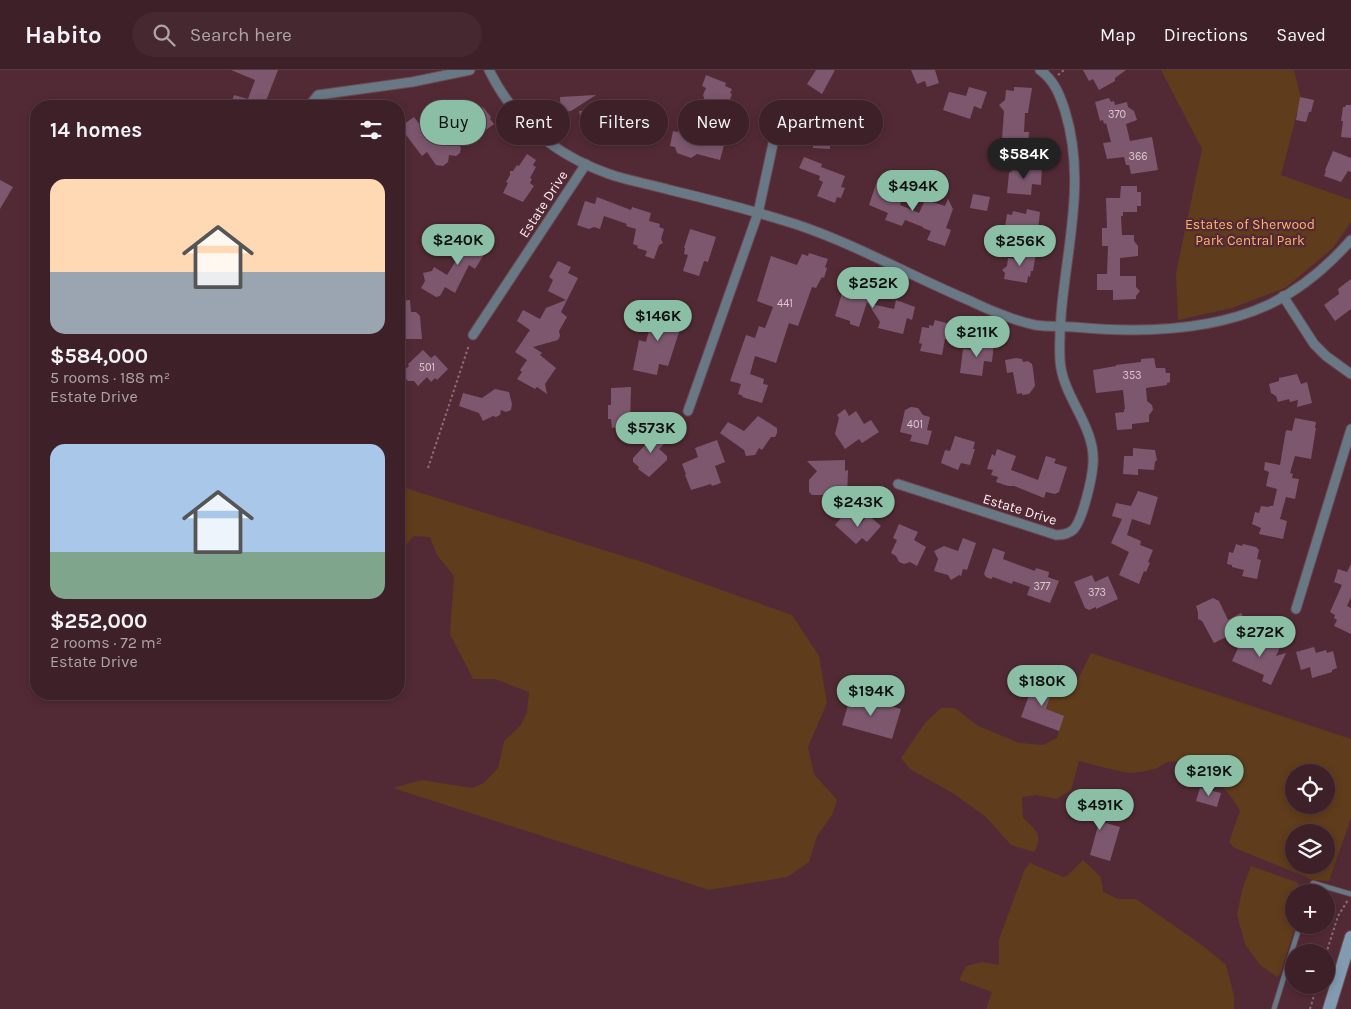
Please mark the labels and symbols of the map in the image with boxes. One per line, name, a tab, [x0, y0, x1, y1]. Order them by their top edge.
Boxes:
house number: 370	[1108, 108, 1126, 121]
pin: $584K	[989, 138, 1059, 180]
house number: 366	[1128, 150, 1148, 163]
street label: Estate Drive	[515, 167, 571, 241]
pin: $494K	[878, 170, 948, 212]
park label: Estates of Sherwood Park Central Park	[1185, 216, 1315, 249]
pin: $240K	[423, 224, 493, 266]
pin: $256K	[985, 224, 1055, 267]
pin: $252K	[838, 266, 908, 309]
house number: 441	[777, 297, 793, 310]
pin: $146K	[623, 300, 693, 342]
pin: $211K	[942, 316, 1012, 358]
house number: 501	[419, 361, 435, 374]
house number: 353	[1122, 369, 1142, 382]
pin: $573K	[616, 412, 686, 454]
house number: 401	[907, 418, 923, 431]
pin: $243K	[823, 486, 893, 528]
street label: Estate Drive	[981, 490, 1059, 529]
house number: 377	[1034, 580, 1050, 593]
house number: 373	[1088, 586, 1106, 599]
pin: $272K	[1225, 616, 1295, 658]
pin: $180K	[1007, 664, 1077, 707]
pin: $194K	[836, 674, 906, 717]
pin: $219K	[1174, 754, 1244, 797]
pin: $491K	[1065, 788, 1135, 831]

